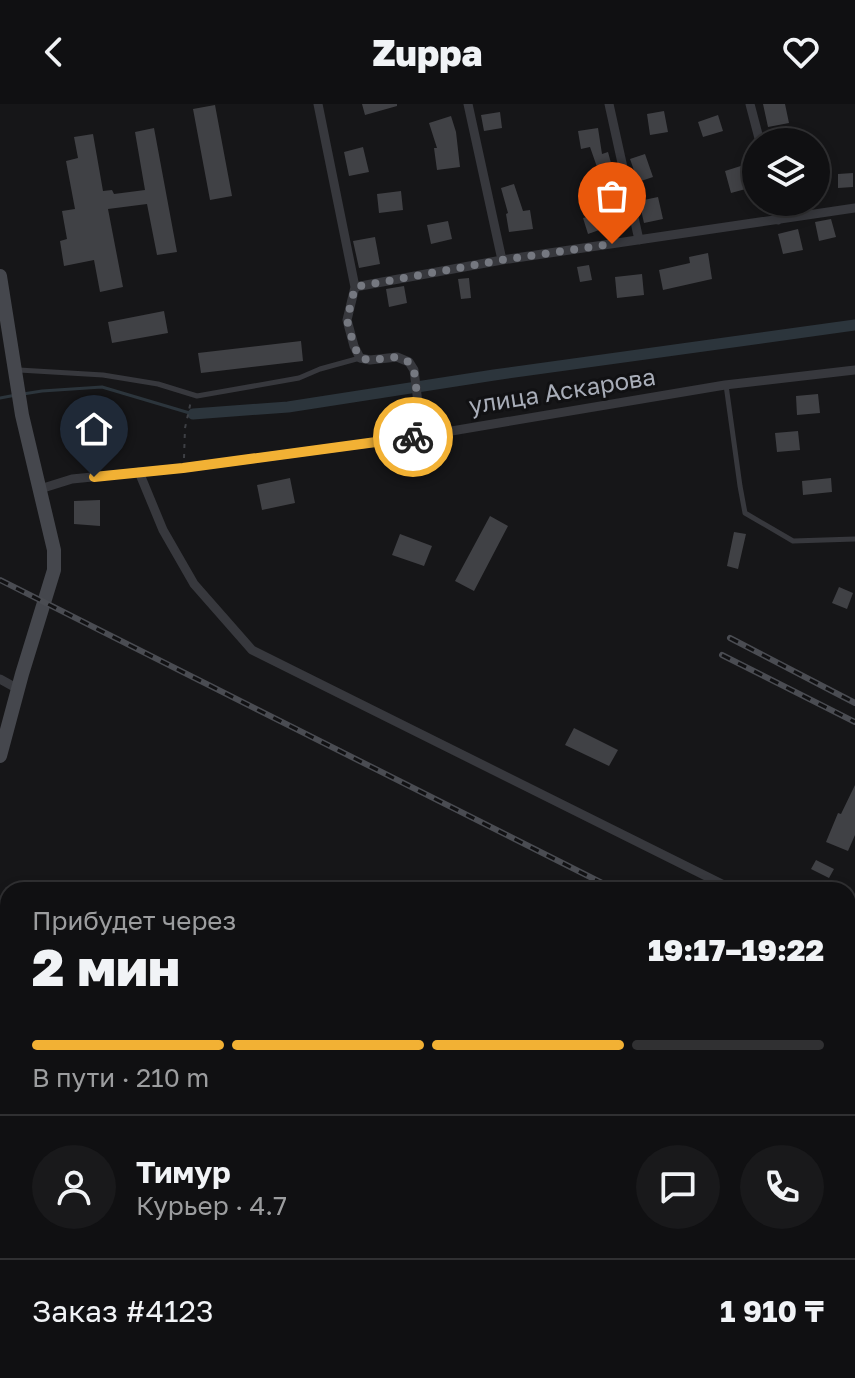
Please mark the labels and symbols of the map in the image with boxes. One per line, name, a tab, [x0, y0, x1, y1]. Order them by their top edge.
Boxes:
pin	[578, 162, 646, 244]
street label: улица Аскарова	[467, 361, 657, 419]
pin	[60, 395, 128, 477]
courier	[373, 397, 453, 477]

